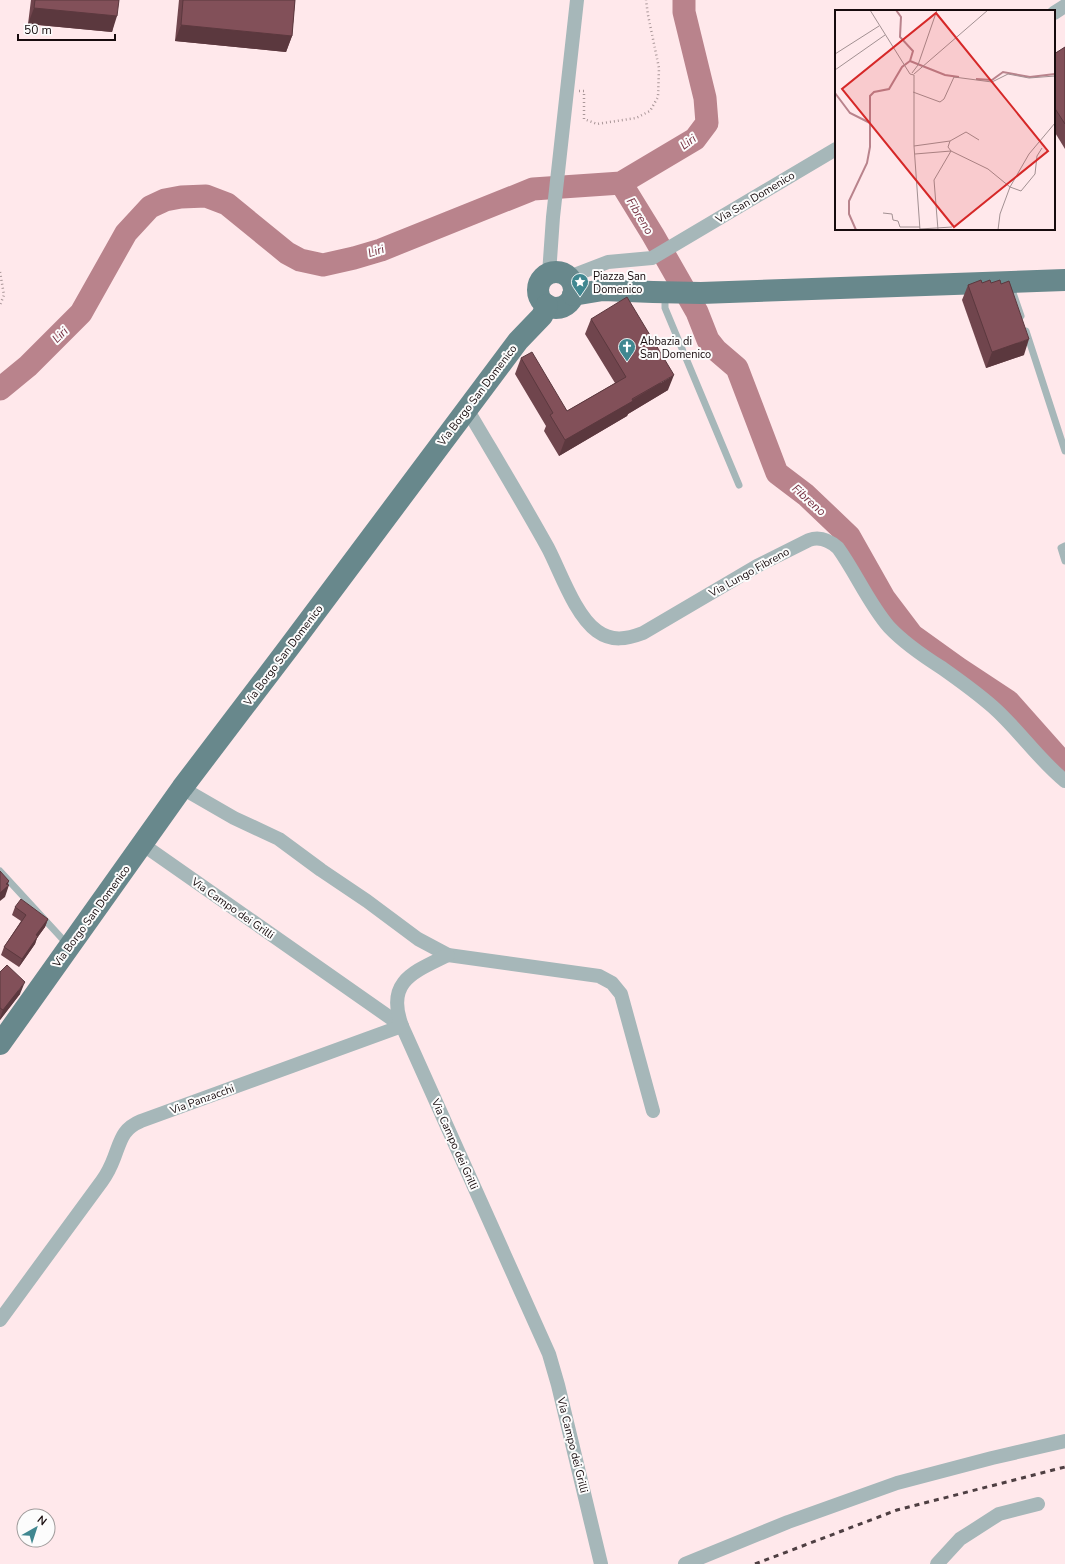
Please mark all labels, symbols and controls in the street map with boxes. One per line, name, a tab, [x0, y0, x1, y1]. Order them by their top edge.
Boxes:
inset map	[835, 10, 1055, 230]
scale bar	[18, 16, 115, 42]
text: 50 m	[24, 22, 52, 38]
water label: Liri	[677, 131, 699, 153]
street label: Via San Domenico	[712, 168, 798, 228]
water label: Fibreno	[623, 195, 657, 238]
water label: Liri	[366, 241, 386, 261]
place label: Piazza San Domenico	[593, 269, 646, 297]
place icon: Piazza San Domenico	[570, 272, 590, 297]
water label: Liri	[49, 323, 72, 346]
place label: Abbazia di San Domenico	[640, 334, 711, 362]
church icon: Abbazia di San Domenico	[617, 337, 637, 362]
street label: Via Borgo San Domenico	[434, 342, 520, 450]
water label: Fibreno	[789, 481, 830, 520]
street label: Via Lungo Fibreno	[706, 544, 792, 601]
street label: Via Borgo San Domenico	[240, 602, 326, 710]
street label: Via Borgo San Domenico	[49, 862, 134, 971]
street label: Via Campo dei Grilli	[188, 874, 277, 943]
street label: Via Panzacchi	[167, 1081, 236, 1118]
street label: Via Campo dei Grilli	[427, 1096, 481, 1192]
street label: Via Campo dei Grilli	[553, 1395, 592, 1494]
north arrow	[16, 1508, 56, 1548]
text: N	[34, 1512, 50, 1529]

